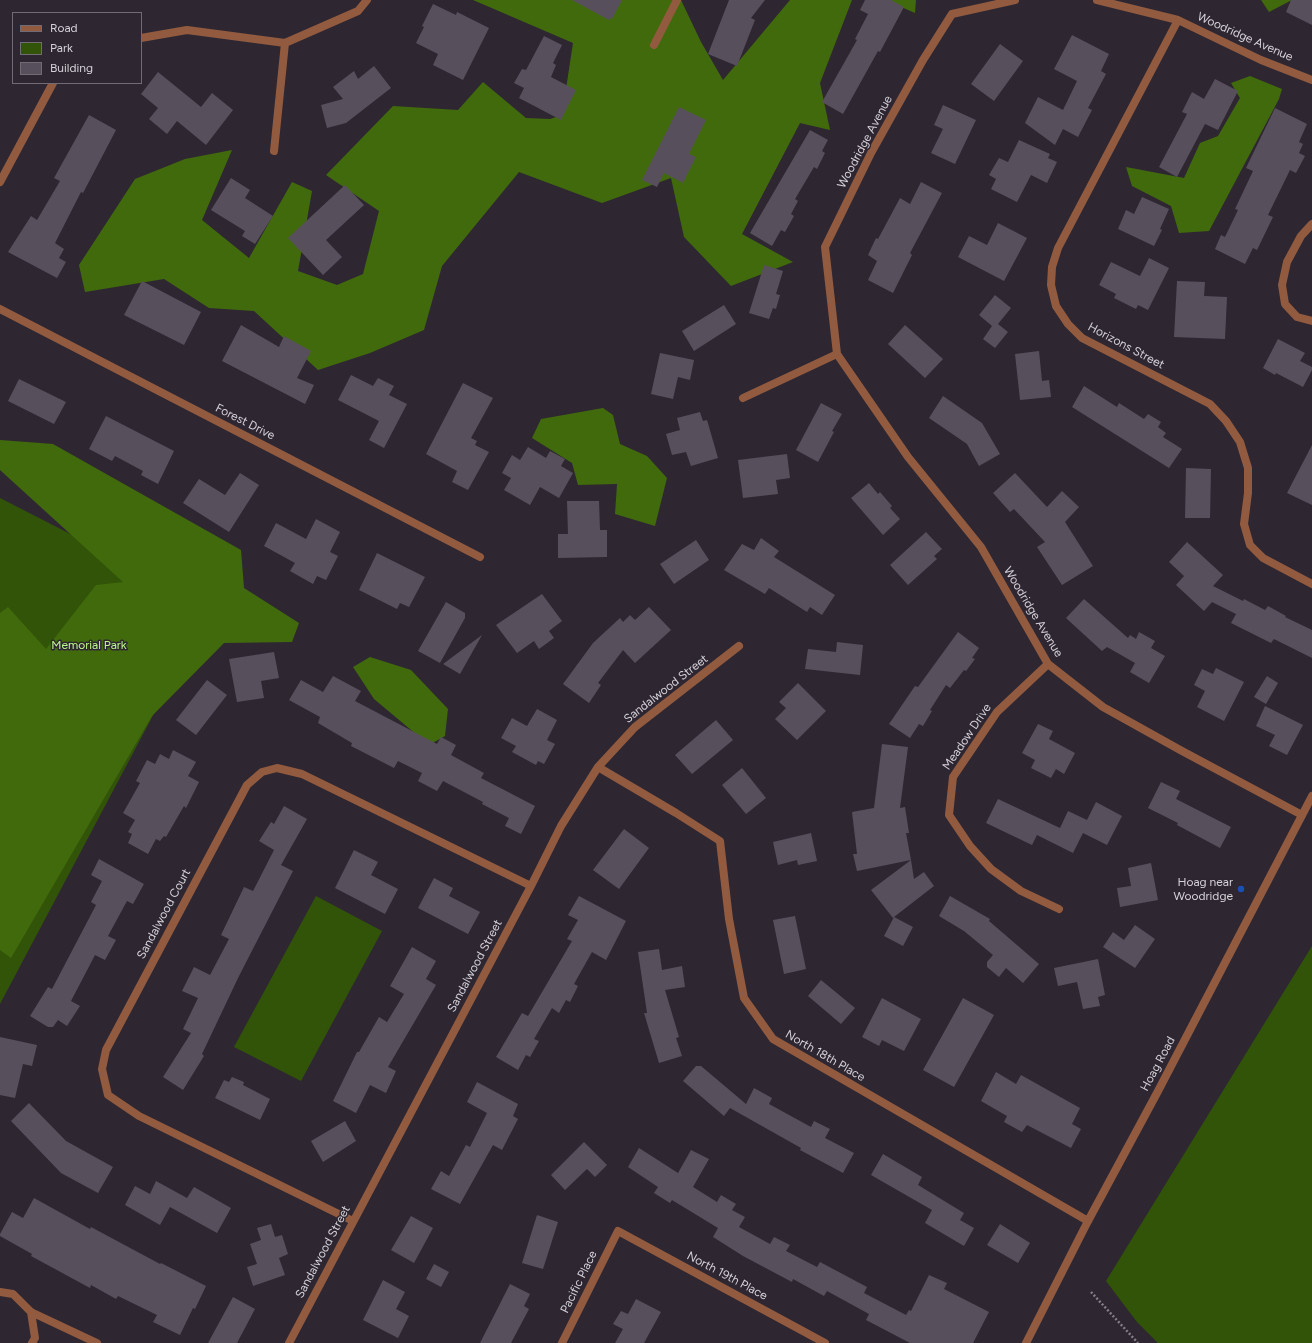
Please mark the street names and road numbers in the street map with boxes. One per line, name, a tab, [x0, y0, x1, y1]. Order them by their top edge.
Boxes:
street label: Woodridge Avenue	[1195, 9, 1295, 65]
street label: Woodridge Avenue	[834, 93, 896, 191]
street label: Horizons Street	[1085, 320, 1167, 372]
street label: Forest Drive	[213, 401, 277, 443]
street label: Woodridge Avenue	[1000, 564, 1066, 660]
street label: Sandalwood Street	[621, 652, 711, 726]
street label: Meadow Drive	[940, 701, 994, 773]
street label: Sandalwood Court	[134, 866, 194, 962]
street label: Sandalwood Street	[445, 917, 505, 1015]
street label: North 18th Place	[783, 1027, 867, 1085]
street label: Hoag Road	[1138, 1034, 1178, 1094]
street label: Sandalwood Street	[293, 1203, 353, 1301]
street label: Pacific Place	[558, 1248, 600, 1316]
street label: North 19th Place	[684, 1249, 770, 1303]

